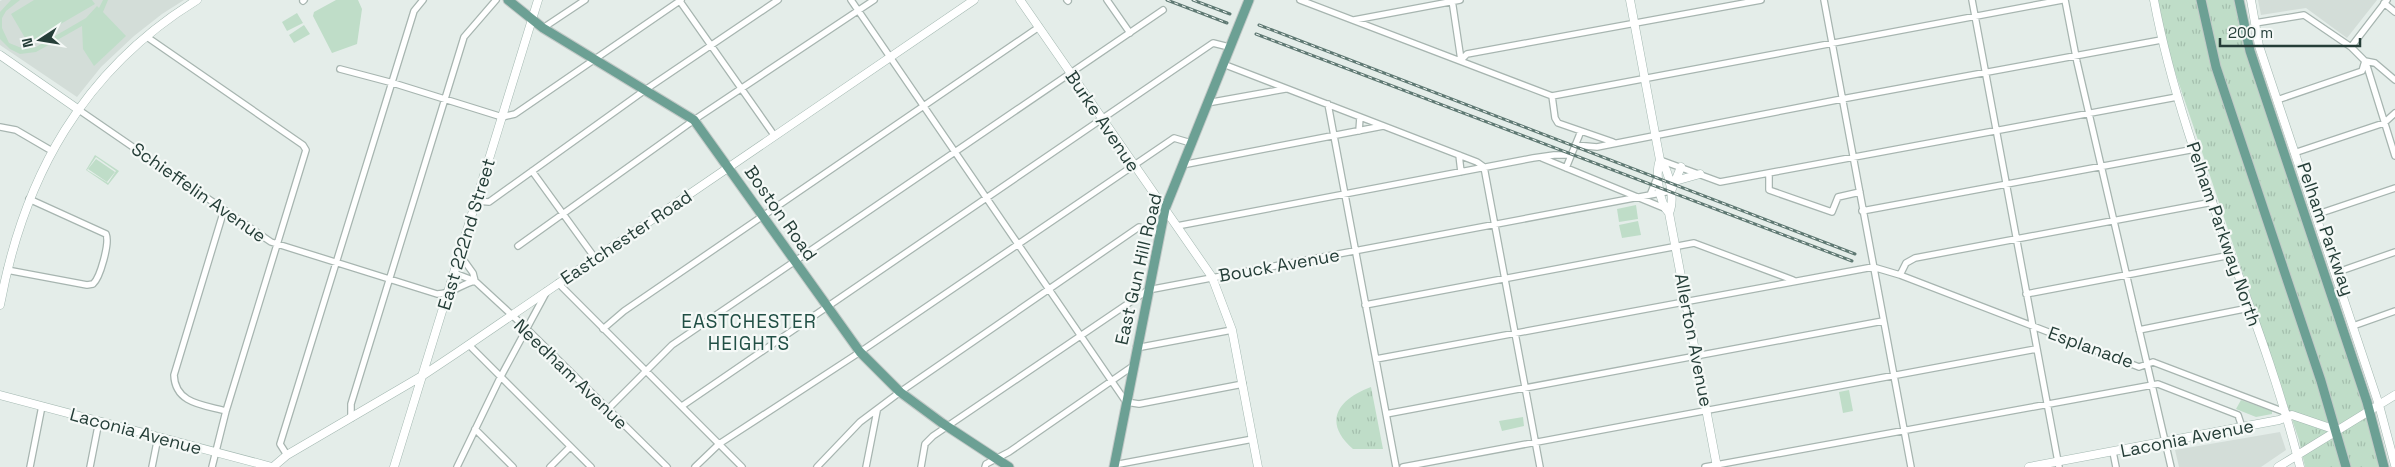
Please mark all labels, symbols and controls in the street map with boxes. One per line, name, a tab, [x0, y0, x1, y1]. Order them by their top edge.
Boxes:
north arrow	[15, 15, 65, 65]
scale bar	[2220, 15, 2360, 47]
text: 200 m	[2228, 23, 2273, 42]
text: N	[18, 36, 37, 49]
street label: Burke Avenue	[1061, 66, 1145, 176]
street label: Schieffelin Avenue	[127, 137, 271, 247]
street label: Pelham Parkway North	[2182, 139, 2266, 329]
street label: East 222nd Street	[432, 155, 500, 313]
street label: Pelham Parkway	[2292, 159, 2360, 299]
street label: Boston Road	[740, 161, 822, 265]
street label: Eastchester Road	[556, 185, 696, 289]
street label: East Gun Hill Road	[1109, 191, 1167, 347]
street label: Bouck Avenue	[1217, 243, 1341, 287]
street label: Allerton Avenue	[1670, 271, 1718, 409]
district label: EASTCHESTER HEIGHTS	[681, 309, 817, 356]
street label: Needham Avenue	[509, 314, 633, 434]
street label: Esplanade	[2045, 321, 2137, 373]
street label: Laconia Avenue	[68, 402, 204, 460]
street label: Laconia Avenue	[2118, 414, 2256, 462]

